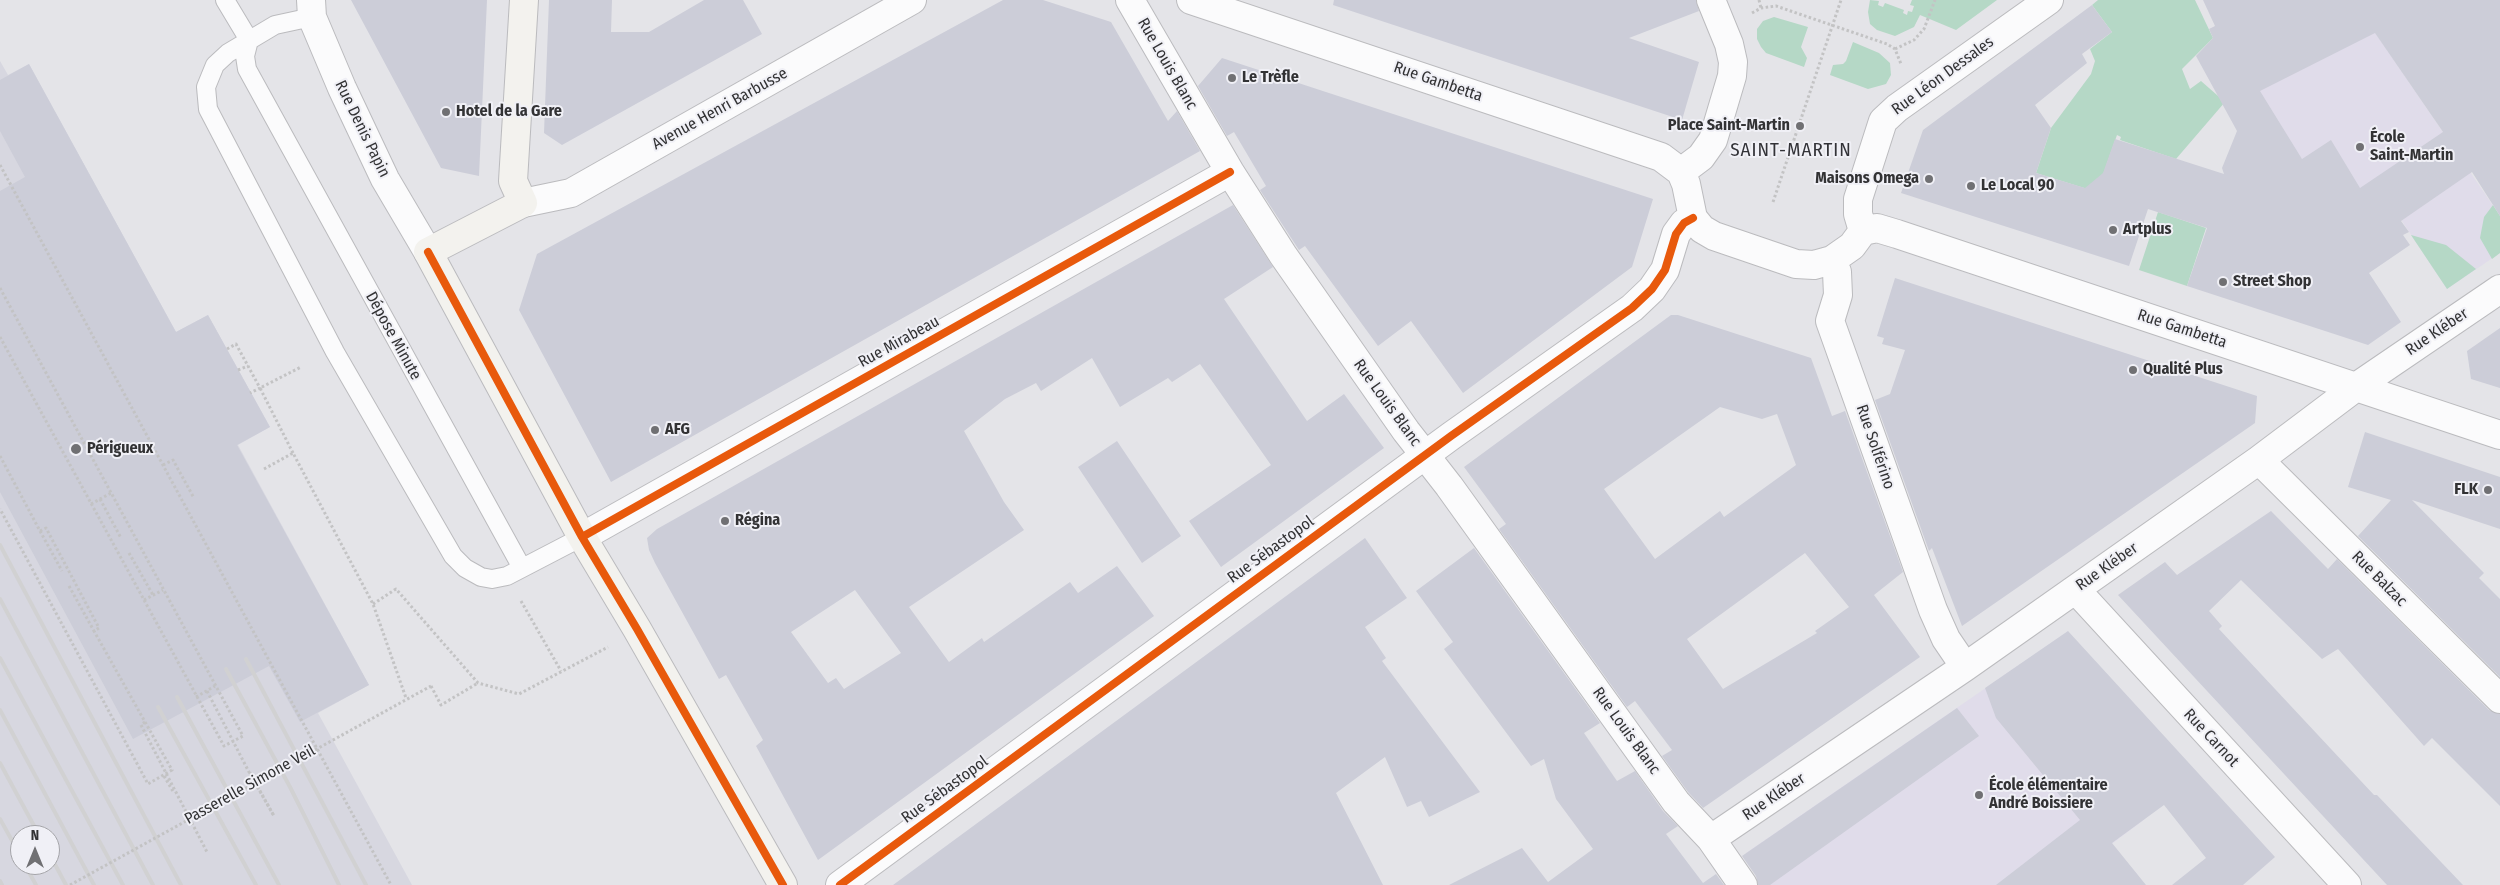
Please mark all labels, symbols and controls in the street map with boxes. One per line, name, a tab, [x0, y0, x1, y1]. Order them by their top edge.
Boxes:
street label: Rue Louis Blanc	[1133, 15, 1201, 113]
street label: Rue Léon Dessales	[1888, 33, 1998, 119]
street label: Rue Gambetta	[1391, 58, 1485, 106]
street label: Avenue Henri Barbusse	[649, 64, 791, 154]
place label: Le Trèfle	[1242, 68, 1299, 88]
marker: Le Trèfle	[1226, 72, 1238, 84]
street label: Rue Denis Papin	[330, 77, 394, 181]
place label: Hotel de la Gare	[456, 102, 562, 122]
marker: Hotel de la Gare	[440, 106, 452, 118]
place label: Place Saint-Martin	[1668, 116, 1790, 136]
marker: Place Saint-Martin	[1794, 120, 1806, 132]
place label: École Saint-Martin	[2370, 128, 2453, 166]
district label: SAINT-MARTIN	[1729, 140, 1853, 162]
marker: École Saint-Martin	[2354, 141, 2366, 153]
place label: Maisons Omega	[1815, 169, 1919, 189]
marker: Maisons Omega	[1923, 173, 1935, 185]
place label: Le Local 90	[1981, 176, 2055, 196]
marker: Le Local 90	[1965, 180, 1977, 192]
place label: Artplus	[2123, 220, 2172, 240]
marker: Artplus	[2107, 224, 2119, 236]
place label: Street Shop	[2233, 272, 2311, 292]
marker: Street Shop	[2217, 276, 2229, 288]
street label: Dépose Minute	[361, 289, 425, 383]
street label: Rue Kléber	[2402, 304, 2472, 360]
street label: Rue Gambetta	[2135, 306, 2229, 352]
street label: Rue Mirabeau	[855, 312, 943, 372]
street label: Rue Louis Blanc	[1349, 356, 1425, 450]
place label: Qualité Plus	[2143, 360, 2223, 380]
marker: Qualité Plus	[2127, 364, 2139, 376]
street label: Rue Solférino	[1852, 402, 1898, 492]
place label: AFG	[665, 420, 690, 440]
marker: AFG	[649, 424, 661, 436]
place label: Périgueux	[87, 439, 153, 459]
marker: Périgueux	[69, 442, 83, 456]
place label: FLK	[2454, 480, 2478, 500]
marker: FLK	[2482, 484, 2494, 496]
place label: Régina	[735, 511, 780, 531]
street label: Rue Sébastopol	[1224, 512, 1318, 588]
marker: Régina	[719, 515, 731, 527]
street label: Rue Kléber	[2072, 539, 2142, 595]
street label: Rue Balzac	[2347, 547, 2411, 611]
street label: Rue Louis Blanc	[1588, 684, 1664, 778]
street label: Rue Carnot	[2179, 705, 2243, 771]
street label: Passerelle Simone Veil	[181, 741, 319, 829]
street label: Rue Sébastopol	[898, 752, 992, 828]
street label: Rue Kléber	[1739, 769, 1809, 825]
place label: École élémentaire André Boissiere	[1989, 776, 2107, 814]
marker: École élémentaire André Boissiere	[1973, 789, 1985, 801]
north arrow	[10, 825, 60, 875]
text: N	[31, 827, 39, 844]

